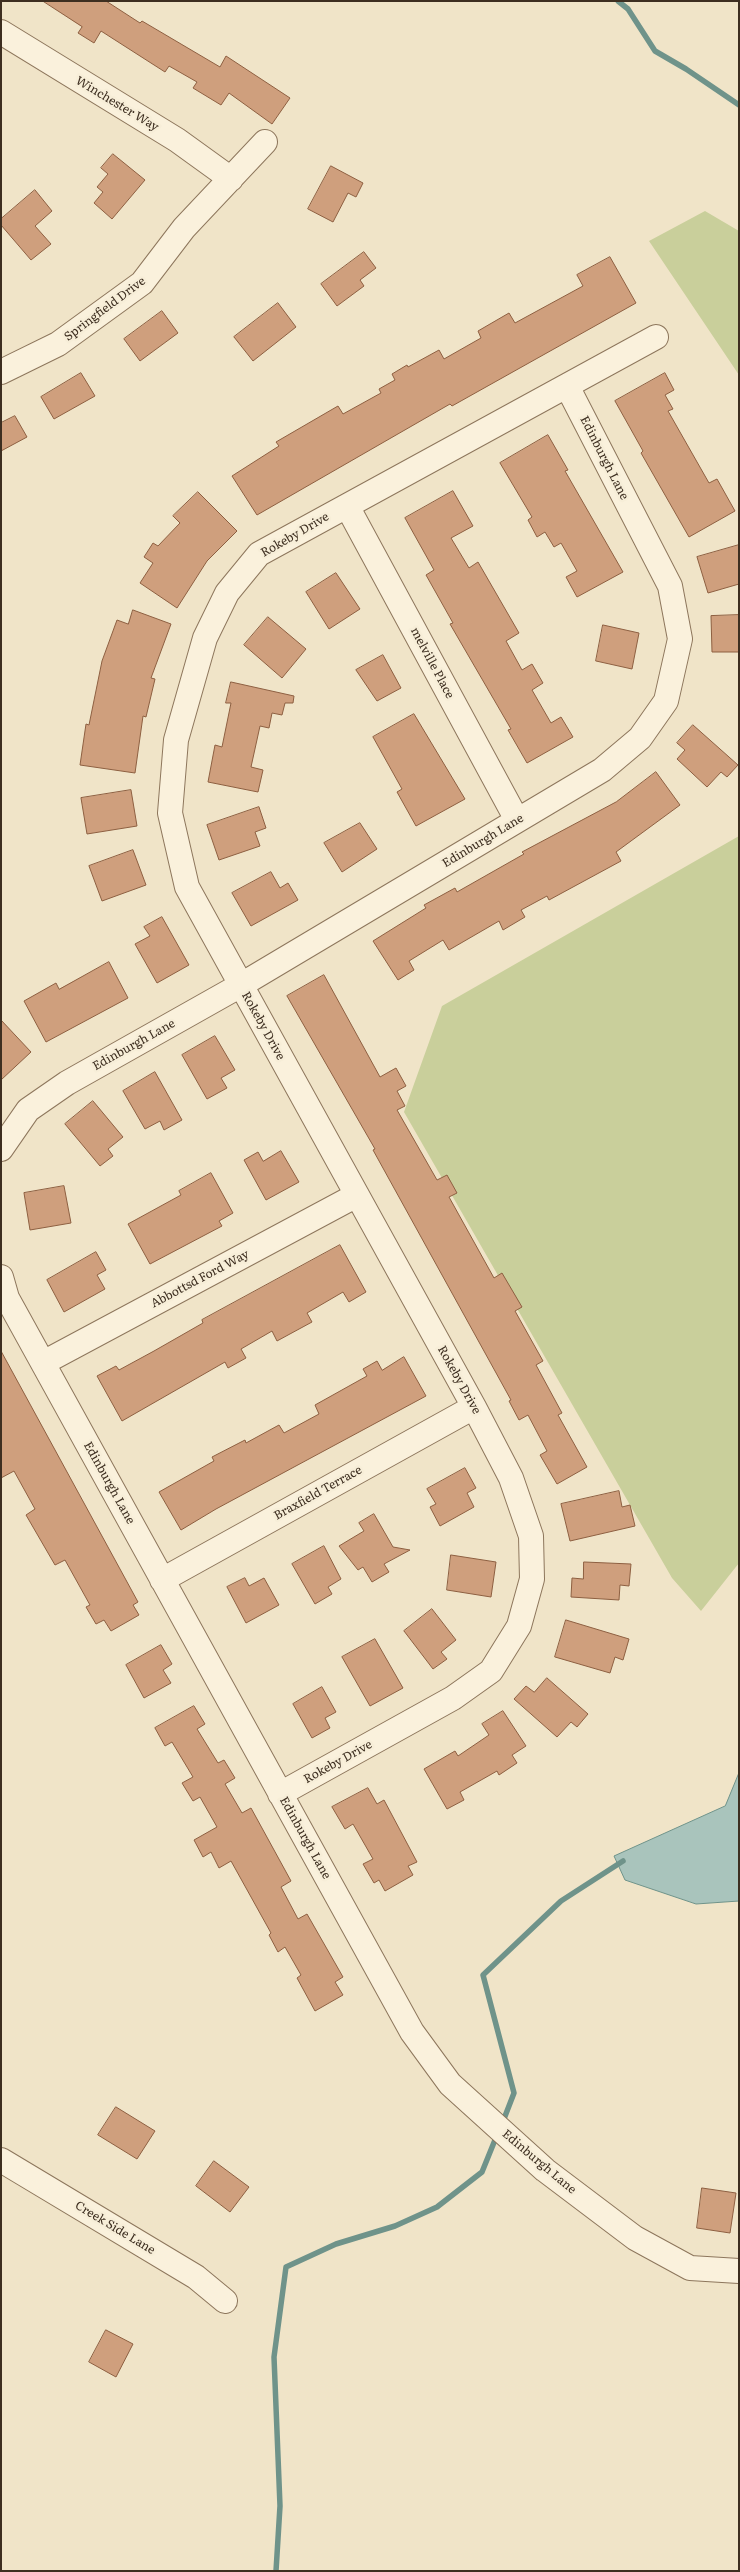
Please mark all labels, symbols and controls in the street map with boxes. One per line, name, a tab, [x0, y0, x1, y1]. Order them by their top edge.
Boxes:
street label: Winchester Way	[73, 73, 161, 135]
street label: Springfield Drive	[62, 274, 148, 344]
street label: Edinburgh Lane	[577, 414, 631, 502]
street label: Rokeby Drive	[258, 510, 332, 560]
street label: melville Place	[407, 625, 457, 701]
street label: Edinburgh Lane	[440, 811, 526, 871]
street label: Rokeby Drive	[238, 989, 288, 1063]
street label: Edinburgh Lane	[90, 1016, 178, 1074]
street label: Abbottsd Ford Way	[148, 1247, 252, 1311]
street label: Rokeby Drive	[434, 1343, 484, 1417]
street label: Edinburgh Lane	[80, 1439, 138, 1527]
street label: Braxfield Terrace	[272, 1463, 364, 1523]
street label: Rokeby Drive	[301, 1737, 375, 1787]
street label: Edinburgh Lane	[276, 1794, 334, 1882]
street label: Edinburgh Lane	[499, 2127, 579, 2197]
street label: Creek Side Lane	[72, 2198, 158, 2258]

